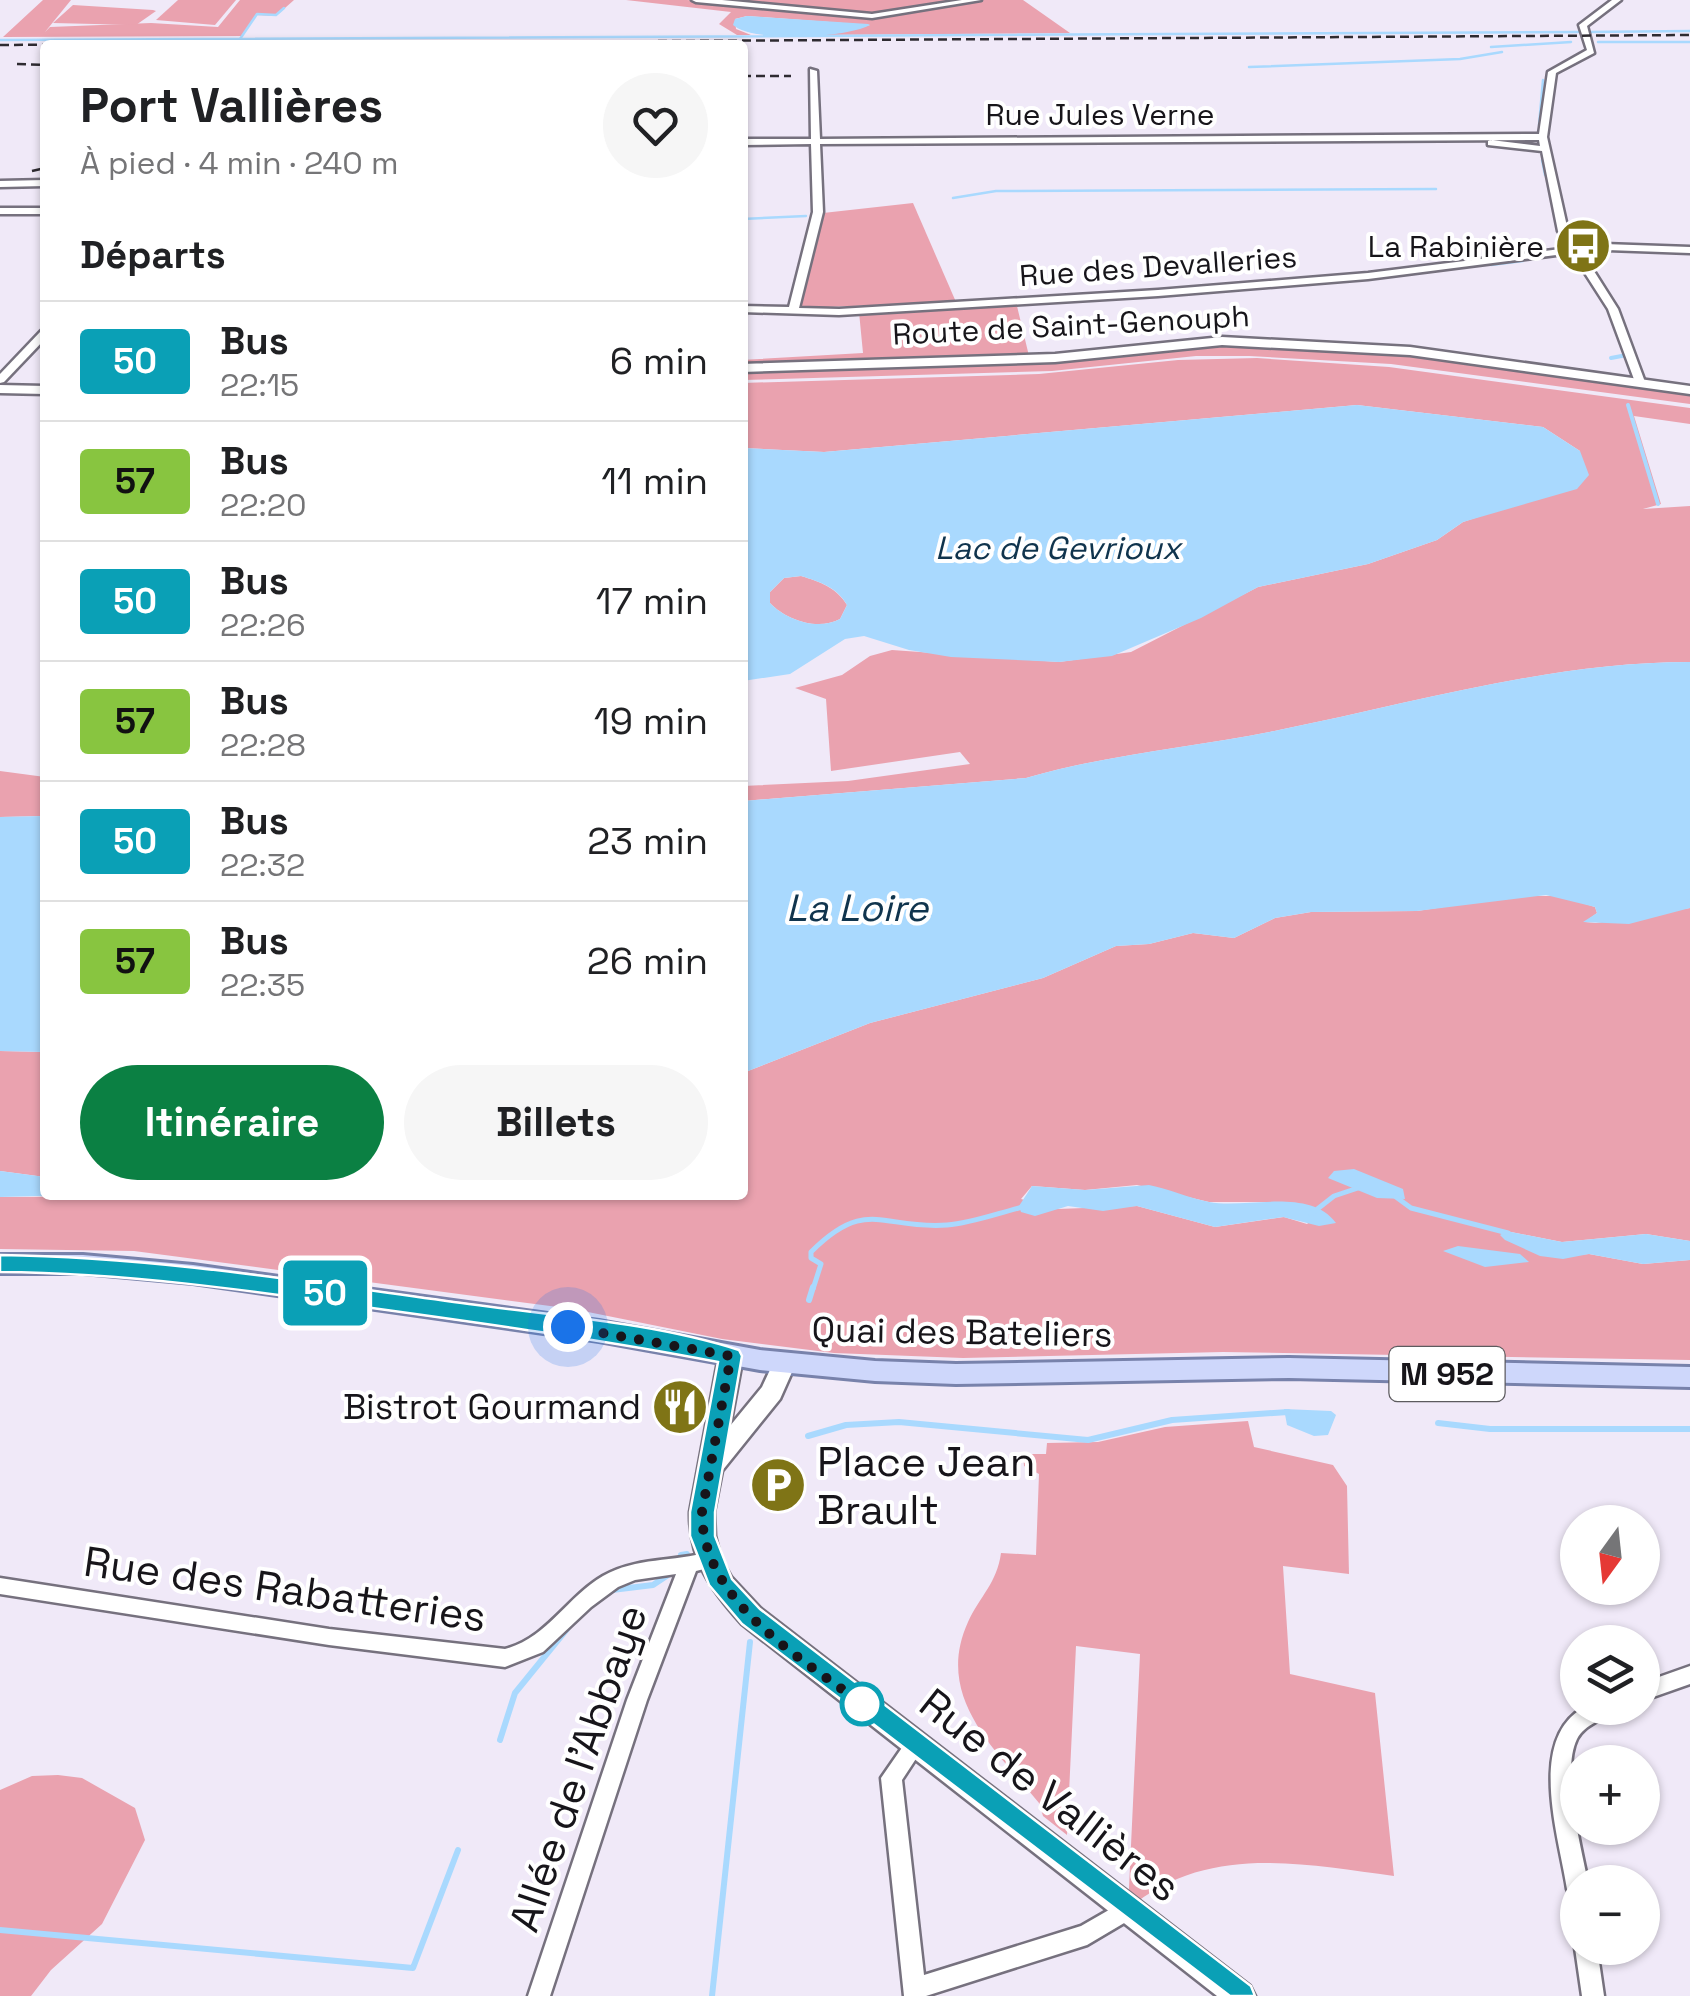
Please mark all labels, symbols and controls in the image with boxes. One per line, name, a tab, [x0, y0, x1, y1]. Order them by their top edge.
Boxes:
button: heart	[603, 73, 708, 178]
text: Port Vallières	[80, 75, 383, 136]
street label: Rue Jules Verne	[985, 95, 1215, 134]
text: À pied · 4 min · 240 m	[80, 143, 399, 183]
bus stop icon: La Rabinière	[1553, 216, 1613, 276]
place label: La Rabinière	[1368, 227, 1544, 266]
text: Départs	[80, 231, 226, 279]
street label: Rue des Devalleries	[1018, 237, 1298, 295]
street label: Route de Saint-Genouph	[891, 296, 1251, 354]
text: Bus	[220, 317, 289, 365]
text: 6 min	[610, 337, 708, 385]
text: 50	[113, 339, 157, 383]
text: 22:15	[220, 365, 299, 405]
text: Bus	[220, 437, 289, 485]
text: 11 min	[601, 457, 708, 505]
text: 57	[115, 459, 155, 503]
text: 22:20	[220, 485, 307, 525]
water label: Lac de Gevrioux	[935, 528, 1184, 568]
text: Bus	[220, 557, 289, 605]
text: 17 min	[596, 577, 708, 625]
text: 50	[113, 579, 157, 623]
text: 22:26	[220, 605, 306, 645]
text: Bus	[220, 677, 289, 725]
text: 19 min	[594, 697, 708, 745]
text: 57	[115, 699, 155, 743]
text: 22:28	[220, 725, 306, 765]
text: Bus	[220, 797, 289, 845]
text: 23 min	[587, 817, 708, 865]
text: 50	[113, 819, 157, 863]
text: 22:32	[220, 845, 305, 885]
water label: La Loire	[786, 884, 929, 932]
text: Bus	[220, 917, 289, 965]
text: 26 min	[587, 937, 708, 985]
text: 57	[115, 939, 155, 983]
text: 22:35	[220, 965, 305, 1005]
button: Itinéraire	[80, 1065, 384, 1180]
button: Billets	[404, 1065, 708, 1180]
line badge: 50	[280, 1260, 370, 1326]
text: 50	[303, 1271, 347, 1315]
your location	[543, 1302, 593, 1352]
street label: Quai des Bateliers	[811, 1307, 1113, 1357]
road number: M 952	[1390, 1347, 1504, 1401]
restaurant icon: Bistrot Gourmand	[650, 1377, 710, 1437]
place label: Bistrot Gourmand	[343, 1385, 641, 1429]
place label: Place Jean Brault	[817, 1435, 1035, 1536]
parking icon: Place Jean Brault	[748, 1455, 808, 1515]
north arrow	[1560, 1505, 1660, 1605]
map controls	[1560, 1505, 1660, 1965]
street label: Rue des Rabatteries	[81, 1535, 489, 1643]
street label: Allée de l'Abbaye	[497, 1598, 659, 1938]
button: layers	[1560, 1625, 1660, 1725]
street label: Rue de Vallières	[909, 1677, 1191, 1913]
unlabelled marker	[841, 1683, 883, 1725]
button: +	[1560, 1745, 1660, 1845]
button: −	[1560, 1865, 1660, 1965]

